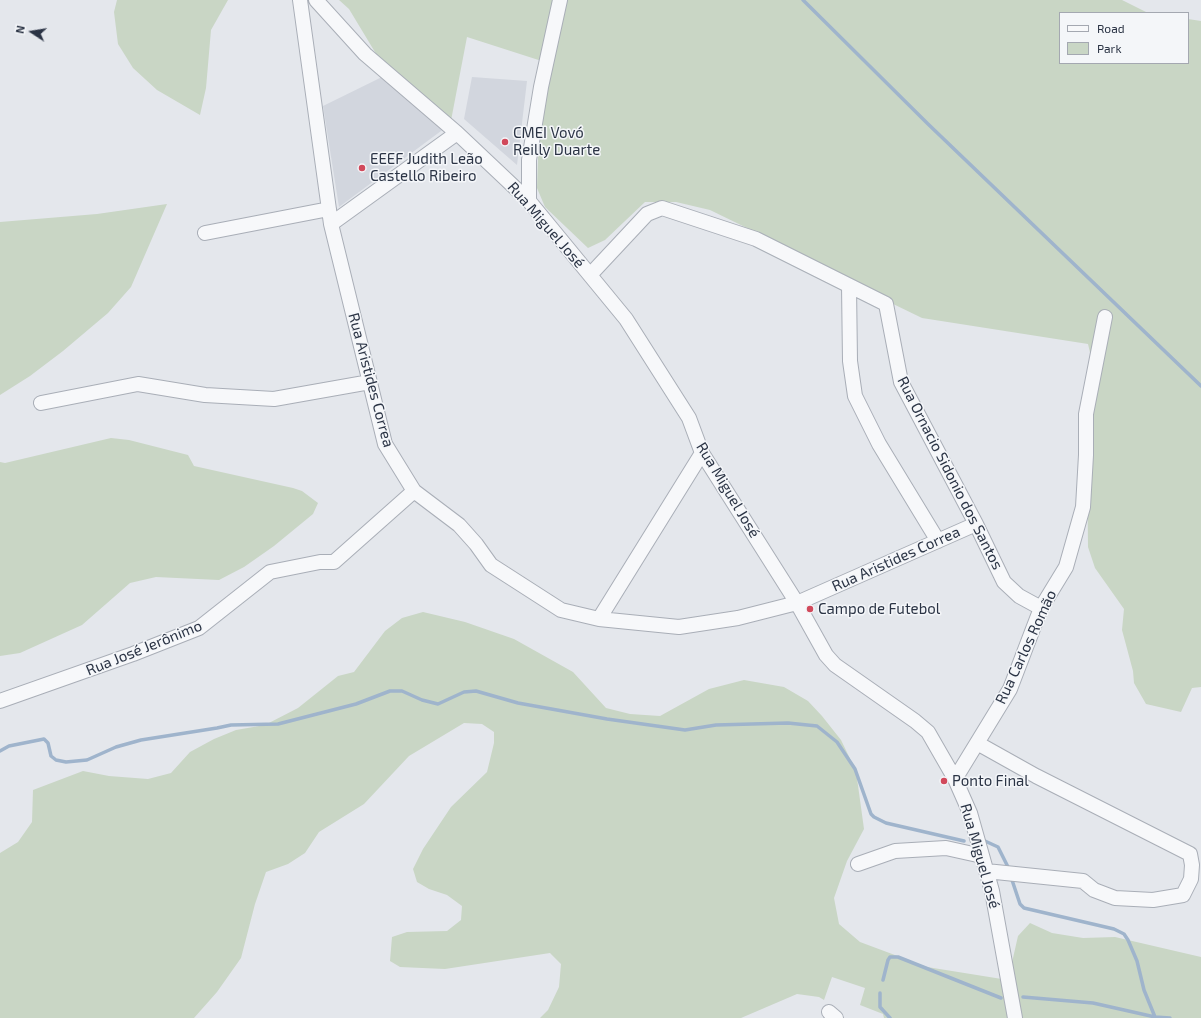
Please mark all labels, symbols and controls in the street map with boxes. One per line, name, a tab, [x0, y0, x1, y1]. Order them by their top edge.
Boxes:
north arrow	[12, 12, 52, 52]
legend	[1059, 12, 1189, 64]
text: Road	[1097, 21, 1125, 35]
text: N	[13, 24, 27, 35]
text: Park	[1097, 41, 1122, 55]
place label: CMEI Vovó Reilly Duarte	[513, 124, 600, 159]
marker: CMEI Vovó Reilly Duarte	[500, 137, 510, 147]
place label: EEEF Judith Leão Castello Ribeiro	[370, 150, 483, 185]
marker: EEEF Judith Leão Castello Ribeiro	[357, 163, 367, 173]
street label: Rua Miguel José	[504, 178, 588, 272]
street label: Rua Aristides Correa	[344, 311, 398, 449]
street label: Rua Ornacio Sidonio dos Santos	[893, 374, 1007, 572]
street label: Rua Miguel José	[692, 439, 764, 541]
street label: Rua Aristides Correa	[829, 523, 963, 595]
street label: Rua Carlos Romão	[992, 587, 1060, 707]
place label: Campo de Futebol	[818, 600, 940, 618]
marker: Campo de Futebol	[805, 604, 815, 614]
street label: Rua José Jerônimo	[83, 616, 205, 680]
place label: Ponto Final	[952, 772, 1029, 790]
marker: Ponto Final	[939, 776, 949, 786]
street label: Rua Miguel José	[956, 801, 1004, 911]

